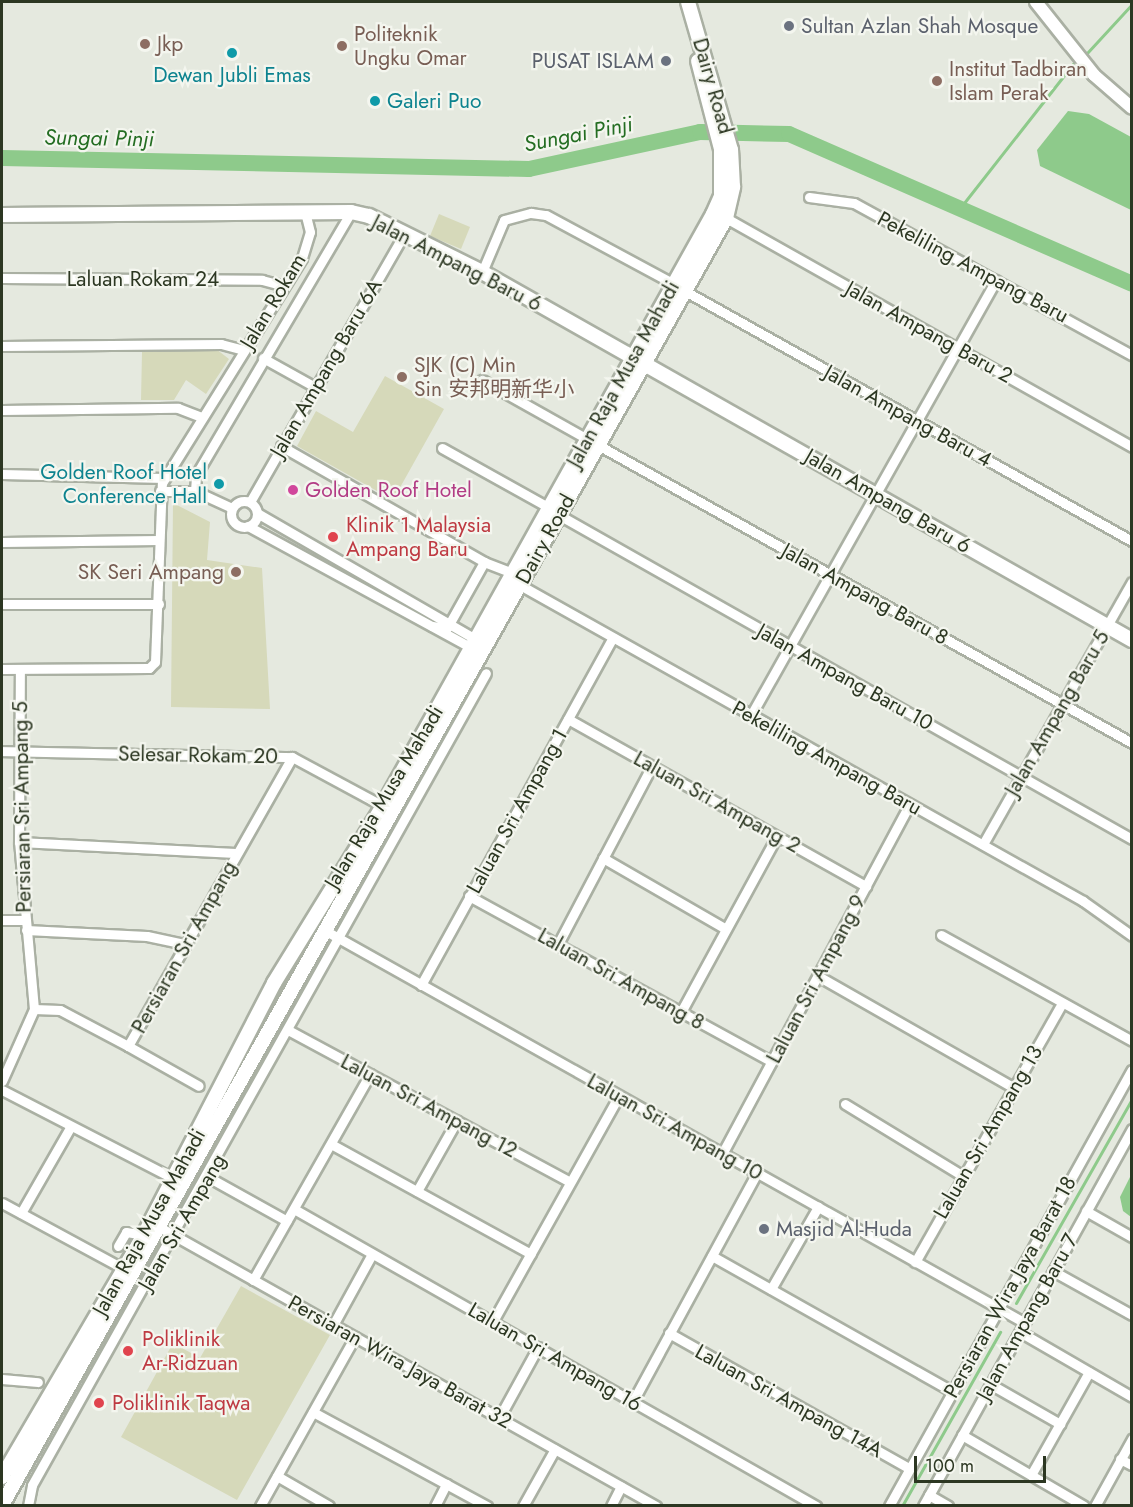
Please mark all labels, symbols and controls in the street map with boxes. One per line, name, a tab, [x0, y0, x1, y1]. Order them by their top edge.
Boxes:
place label: Sultan Azlan Shah Mosque	[801, 13, 1038, 39]
marker: Sultan Azlan Shah Mosque	[782, 19, 796, 33]
place label: Politeknik Ungku Omar	[354, 21, 467, 71]
place label: Jkp	[157, 31, 183, 57]
street label: Dairy Road	[687, 35, 739, 137]
marker: Jkp	[138, 37, 152, 51]
marker: Politeknik Ungku Omar	[335, 39, 349, 53]
marker: Dewan Jubli Emas	[225, 46, 239, 60]
place label: PUSAT ISLAM	[532, 48, 654, 74]
marker: PUSAT ISLAM	[659, 54, 673, 68]
place label: Institut Tadbiran Islam Perak	[949, 56, 1087, 106]
place label: Dewan Jubli Emas	[153, 62, 311, 88]
marker: Institut Tadbiran Islam Perak	[930, 74, 944, 88]
place label: Galeri Puo	[387, 88, 482, 114]
marker: Galeri Puo	[368, 94, 382, 108]
water label: Sungai Pinji	[522, 111, 634, 157]
water label: Sungai Pinji	[44, 124, 154, 152]
street label: Pekeliling Ampang Baru	[873, 206, 1073, 328]
street label: Jalan Ampang Baru 6	[368, 209, 546, 317]
street label: Jalan Rokam	[235, 249, 311, 353]
street label: Laluan Rokam 24	[67, 266, 219, 292]
street label: Jalan Ampang Baru 6A	[265, 275, 387, 461]
street label: Jalan Raja Musa Mahadi	[561, 276, 685, 472]
street label: Jalan Ampang Baru 2	[841, 276, 1017, 388]
place label: SJK (C) Min Sin 安邦明新华小	[414, 352, 574, 402]
street label: Jalan Ampang Baru 4	[820, 360, 996, 472]
marker: SJK (C) Min Sin 安邦明新华小	[395, 370, 409, 384]
street label: Jalan Ampang Baru 6	[801, 443, 975, 559]
place label: Golden Roof Hotel Conference Hall	[40, 459, 207, 509]
marker: Golden Roof Hotel Conference Hall	[212, 477, 226, 491]
place label: Golden Roof Hotel	[305, 477, 472, 503]
marker: Golden Roof Hotel	[286, 483, 300, 497]
street label: Dairy Road	[510, 490, 580, 588]
place label: Klinik 1 Malaysia Ampang Baru	[346, 512, 491, 562]
marker: Klinik 1 Malaysia Ampang Baru	[324, 528, 342, 546]
street label: Jalan Ampang Baru 8	[777, 538, 953, 650]
place label: SK Seri Ampang	[78, 559, 224, 585]
marker: SK Seri Ampang	[229, 565, 243, 579]
street label: Jalan Ampang Baru 10	[753, 618, 937, 736]
street label: Jalan Ampang Baru 5	[999, 626, 1115, 800]
street label: Pekeliling Ampang Baru	[728, 695, 926, 821]
street label: Persiaran Sri Ampang 5	[8, 701, 36, 913]
street label: Jalan Raja Musa Mahadi	[319, 701, 449, 893]
street label: Laluan Sri Ampang 1	[461, 724, 573, 898]
street label: Selesar Rokam 20	[118, 741, 278, 769]
street label: Laluan Sri Ampang 2	[629, 746, 805, 858]
street label: Persiaran Sri Ampang	[126, 856, 242, 1038]
street label: Laluan Sri Ampang 9	[761, 891, 871, 1067]
street label: Laluan Sri Ampang 8	[533, 923, 709, 1035]
street label: Laluan Sri Ampang 13	[928, 1041, 1048, 1223]
street label: Laluan Sri Ampang 12	[336, 1049, 522, 1163]
street label: Laluan Sri Ampang 10	[583, 1068, 767, 1186]
street label: Jalan Raja Musa Mahadi	[87, 1124, 211, 1320]
street label: Jalan Sri Ampang	[133, 1149, 231, 1295]
street label: Persiaran Wira Jaya Barat 18	[939, 1172, 1081, 1402]
place label: Masjid Al-Huda	[776, 1216, 912, 1242]
marker: Masjid Al-Huda	[757, 1222, 771, 1236]
street label: Jalan Ampang Baru 7	[971, 1229, 1083, 1405]
street label: Persiaran Wira Jaya Barat 32	[284, 1290, 516, 1434]
street label: Laluan Sri Ampang 16	[464, 1297, 646, 1417]
place label: Poliklinik Ar-Ridzuan	[142, 1326, 238, 1376]
street label: Laluan Sri Ampang 14A	[691, 1339, 887, 1463]
marker: Poliklinik Ar-Ridzuan	[119, 1342, 137, 1360]
place label: Poliklinik Taqwa	[112, 1390, 250, 1416]
marker: Poliklinik Taqwa	[90, 1394, 108, 1412]
scale bar	[917, 1444, 1049, 1482]
text: 100 m	[925, 1453, 974, 1479]

